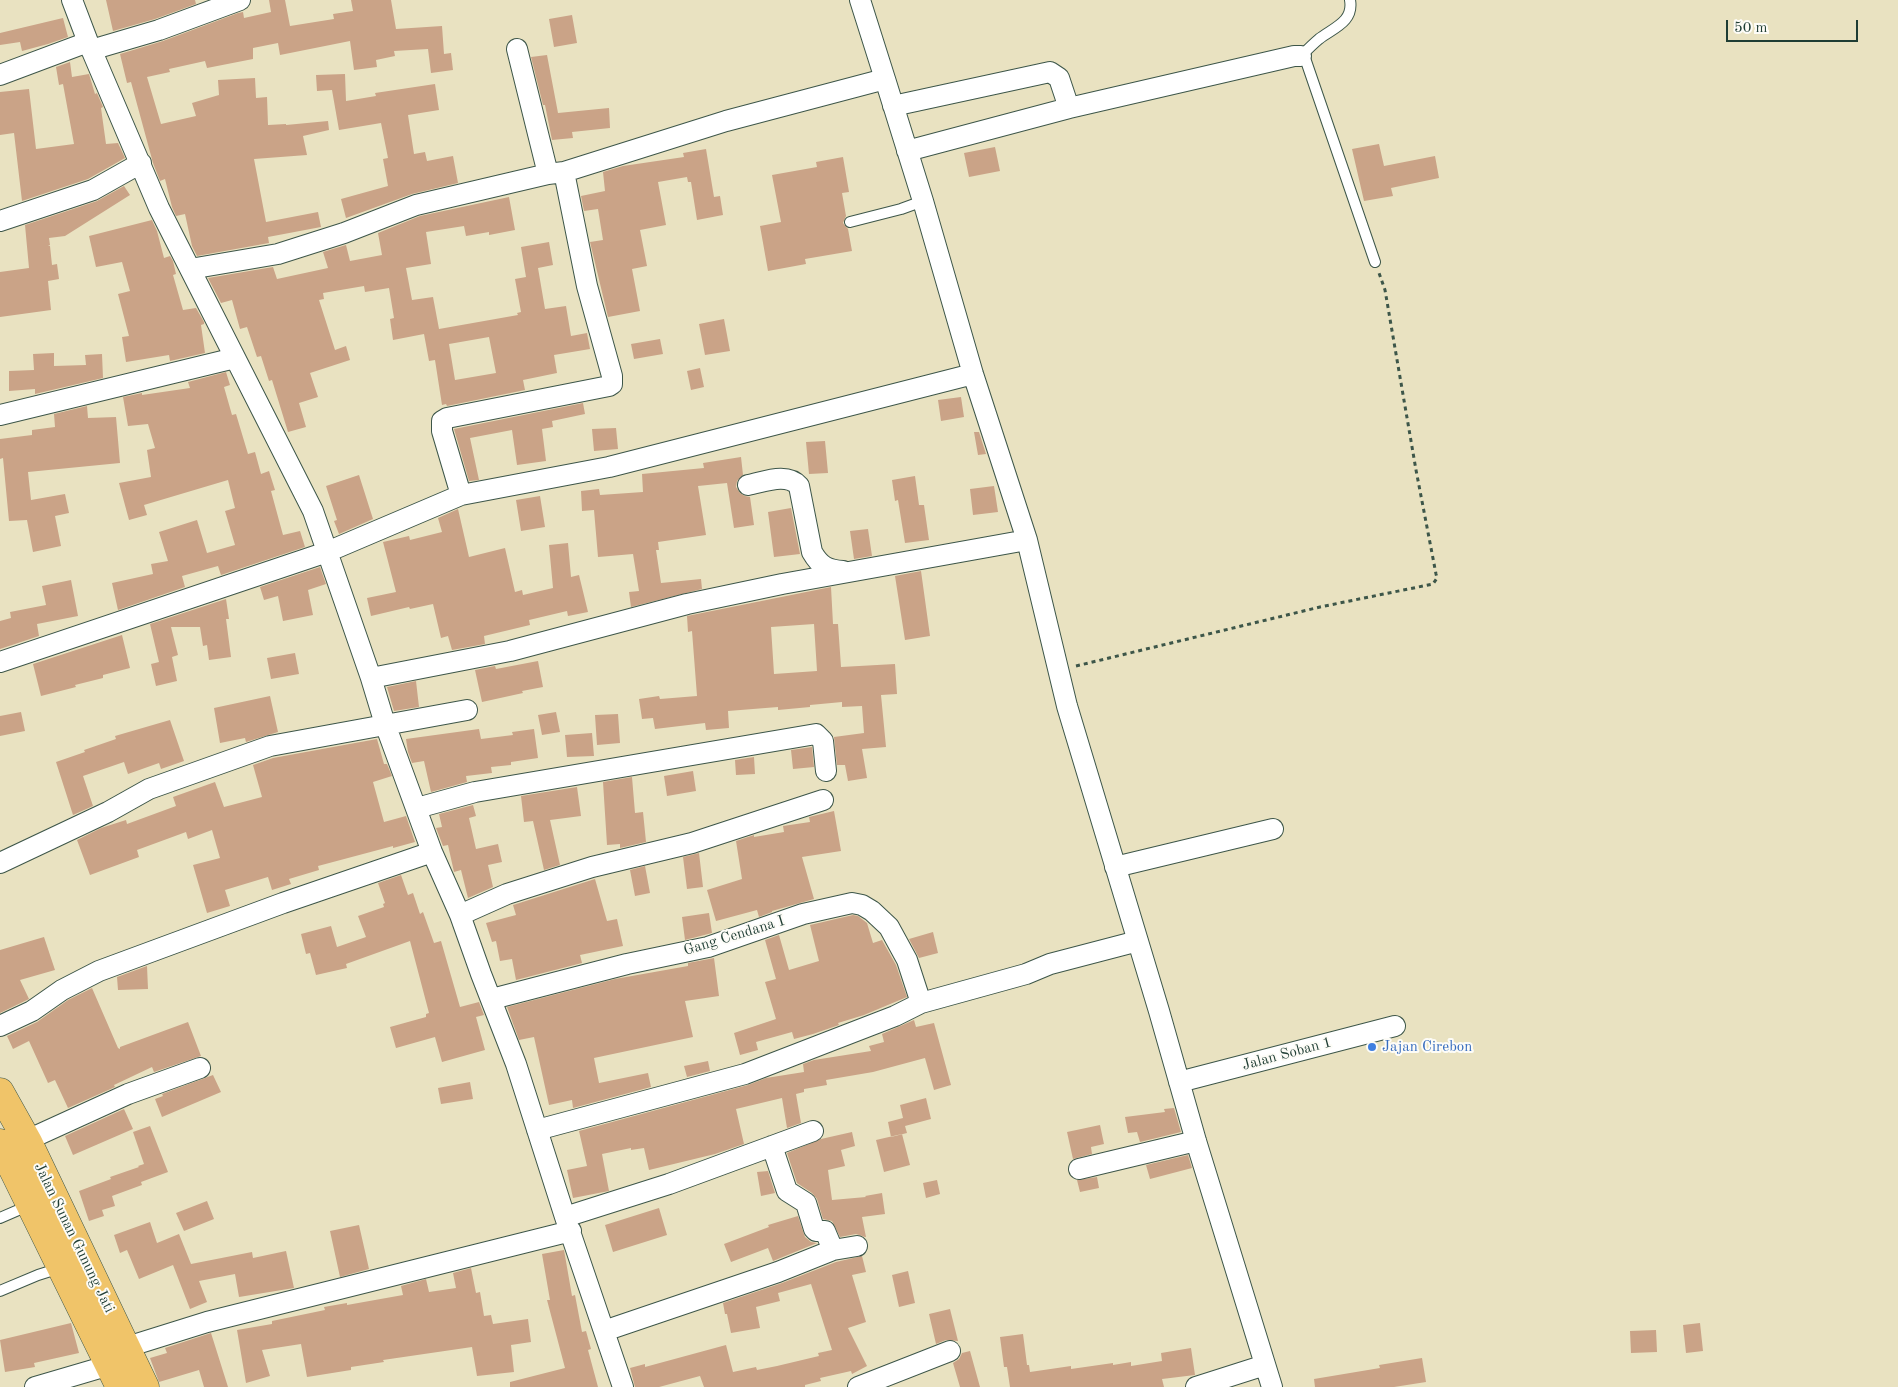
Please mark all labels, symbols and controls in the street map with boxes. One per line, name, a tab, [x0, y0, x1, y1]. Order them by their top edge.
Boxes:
scale bar	[1728, 10, 1860, 42]
text: 50 m	[1734, 21, 1768, 36]
street label: Gang Cendana I	[681, 912, 787, 960]
street label: Jalan Soban 1	[1240, 1033, 1334, 1075]
place label: Jajan Cirebon	[1382, 1038, 1472, 1056]
marker: Jajan Cirebon	[1366, 1041, 1378, 1053]
street label: Jalan Sunan Gunung Jati	[30, 1160, 118, 1316]

